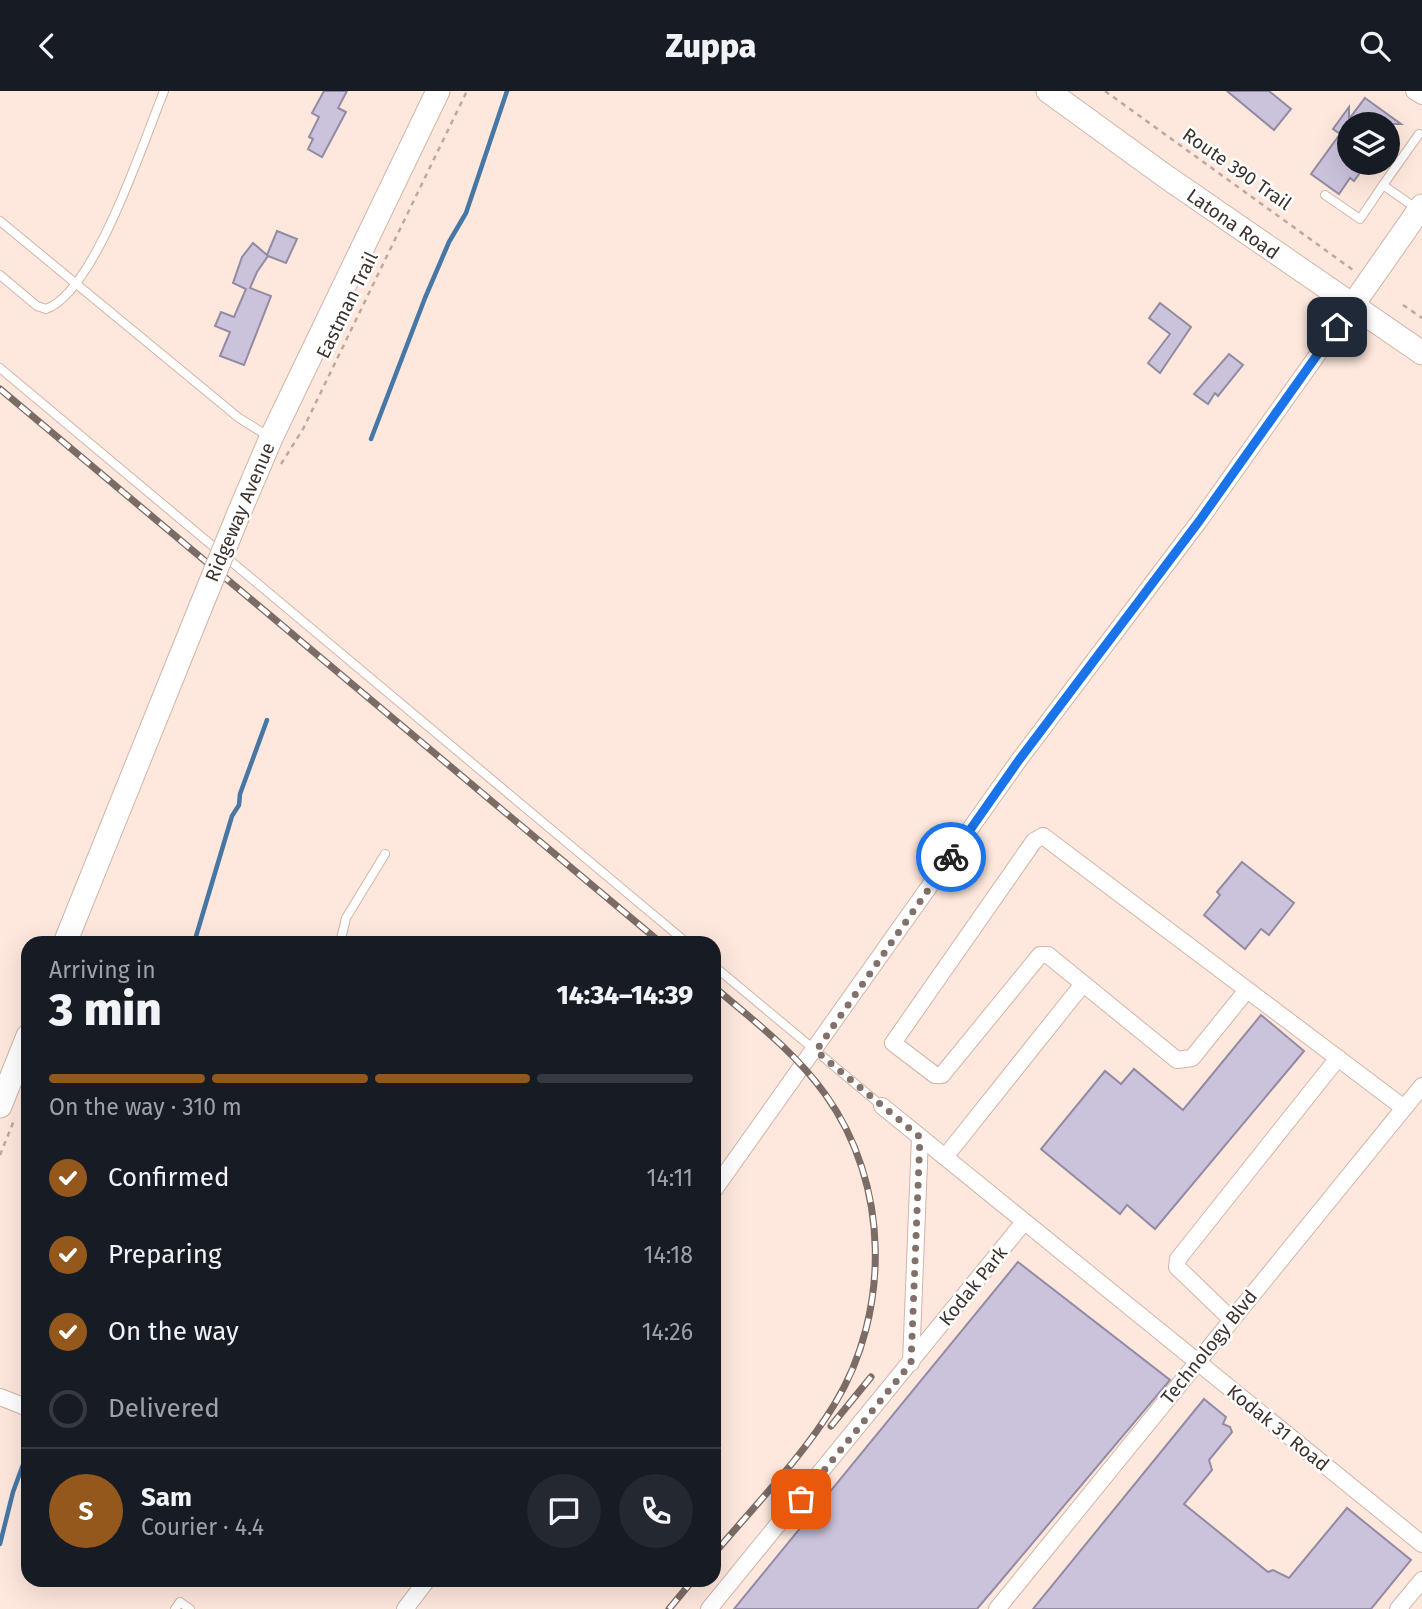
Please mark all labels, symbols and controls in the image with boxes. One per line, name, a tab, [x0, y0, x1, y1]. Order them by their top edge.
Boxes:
icon: back	[28, 27, 66, 65]
text: Zuppa	[666, 27, 756, 65]
icon: search	[1356, 27, 1394, 65]
map controls	[1337, 112, 1400, 175]
button: layers	[1337, 112, 1400, 175]
street label: Route 390 Trail	[1178, 123, 1296, 215]
street label: Latona Road	[1182, 184, 1284, 264]
street label: Eastman Trail	[311, 248, 383, 362]
pin	[1307, 297, 1367, 357]
icon: home	[1318, 308, 1356, 346]
street label: Ridgeway Avenue	[200, 439, 280, 585]
courier	[916, 822, 986, 892]
icon: bike	[932, 838, 970, 876]
text: Arriving in	[49, 956, 156, 984]
text: 14:34–14:39	[557, 980, 693, 1011]
text: 3 min	[49, 982, 162, 1037]
text: On the way · 310 m	[49, 1093, 242, 1121]
icon: check	[49, 1159, 87, 1197]
text: Confirmed	[108, 1162, 229, 1193]
text: 14:11	[647, 1164, 693, 1192]
icon: check	[49, 1236, 87, 1274]
text: Preparing	[108, 1239, 221, 1270]
text: 14:18	[644, 1241, 693, 1269]
street label: Kodak Park	[934, 1241, 1012, 1330]
street label: Technology Blvd	[1156, 1285, 1262, 1409]
icon: check	[49, 1313, 87, 1351]
text: On the way	[108, 1316, 239, 1347]
text: 14:26	[642, 1318, 693, 1346]
street label: Kodak 31 Road	[1222, 1380, 1334, 1476]
text: Delivered	[108, 1393, 220, 1424]
pin	[771, 1469, 831, 1529]
button: chat	[527, 1474, 601, 1548]
button: phone	[619, 1474, 693, 1548]
icon: bag	[782, 1480, 820, 1518]
text: Sam	[141, 1482, 192, 1513]
text: S	[79, 1496, 93, 1527]
text: Courier · 4.4	[141, 1513, 264, 1541]

